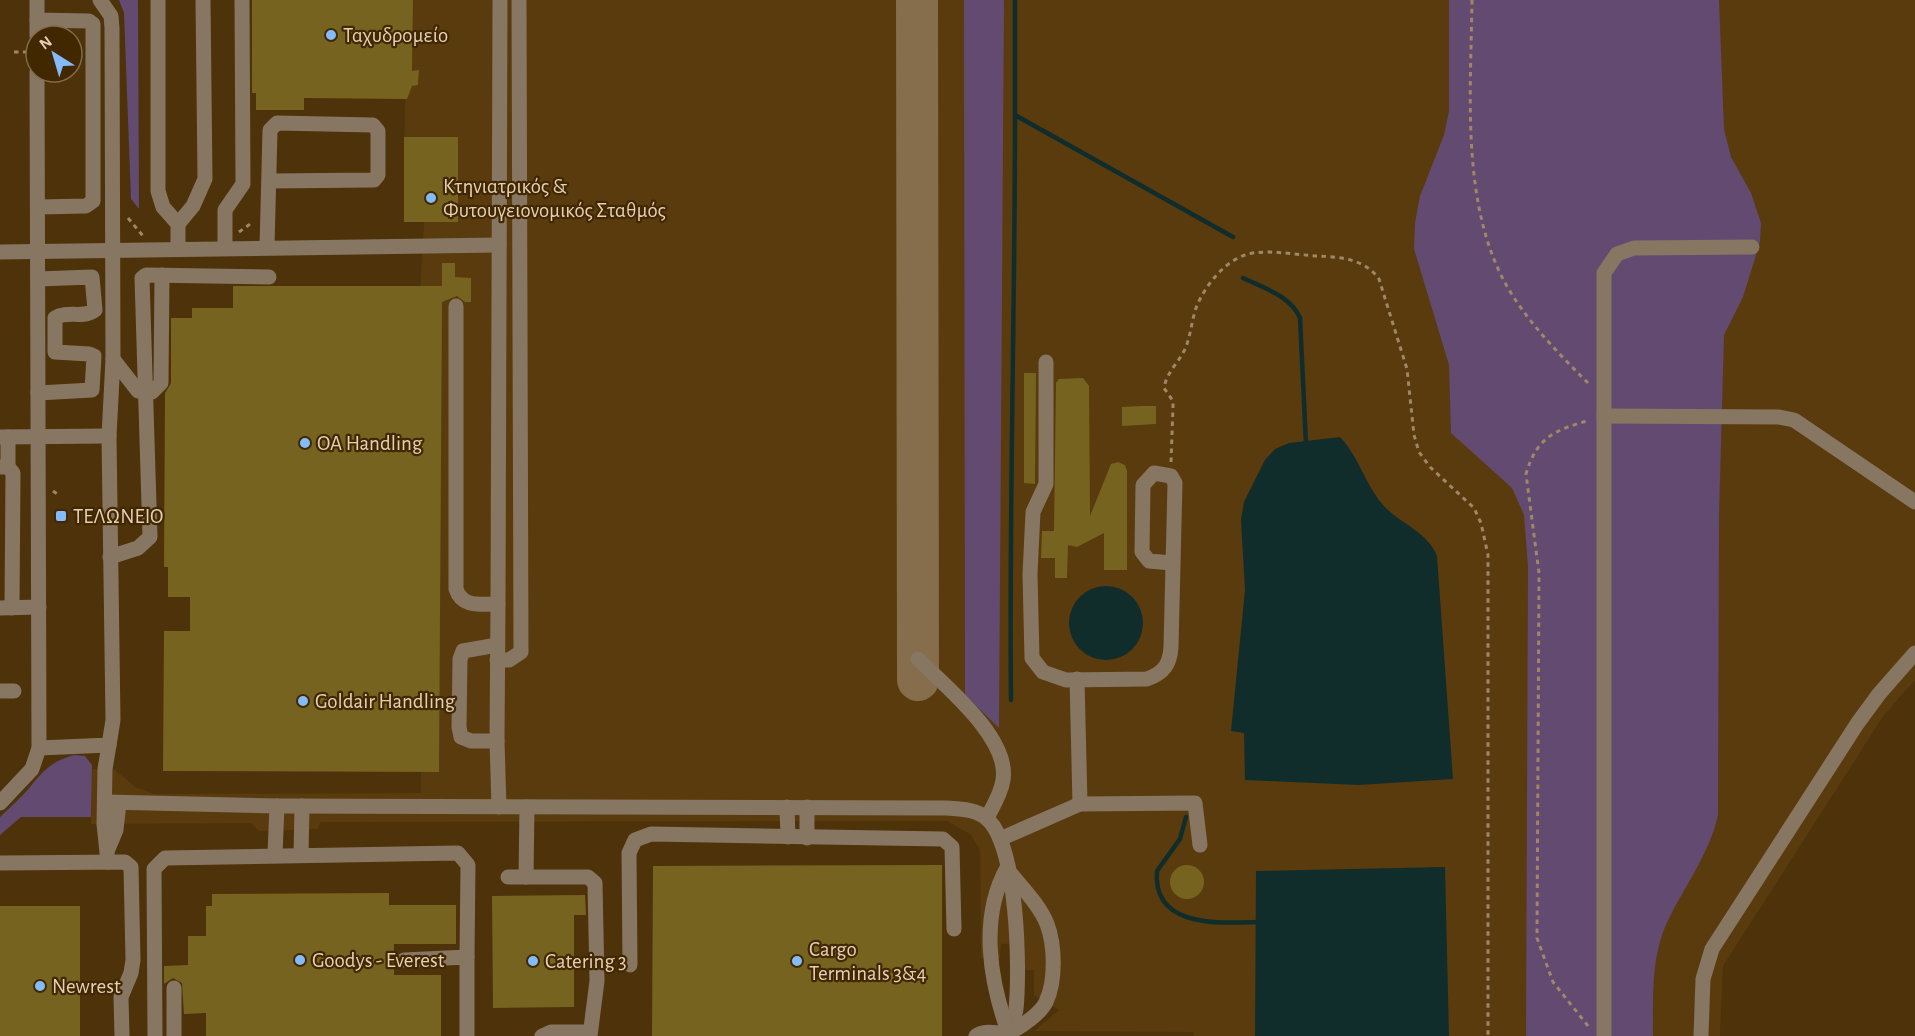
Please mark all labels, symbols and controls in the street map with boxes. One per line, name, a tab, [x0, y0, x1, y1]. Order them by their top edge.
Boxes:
north arrow	[24, 24, 84, 84]
place label: Ταχυδρομείο	[343, 25, 448, 46]
marker: Ταχυδρομείο	[324, 28, 338, 42]
text: N	[36, 33, 55, 53]
place label: Κτηνιατρικός & Φυτουγειονομικός Σταθμός	[443, 176, 666, 221]
marker: Κτηνιατρικός & Φυτουγειονομικός Σταθμός	[424, 191, 438, 205]
place label: OA Handling	[317, 433, 423, 454]
marker: OA Handling	[298, 436, 312, 450]
place label: ΤΕΛΩΝΕΙΟ	[73, 506, 163, 527]
marker: ΤΕΛΩΝΕΙΟ	[54, 509, 68, 523]
place label: Goldair Handling	[315, 691, 456, 712]
marker: Goldair Handling	[296, 694, 310, 708]
place label: Cargo Terminals 3&4	[809, 939, 927, 984]
place label: Goodys - Everest	[312, 950, 445, 971]
place label: Catering 3	[545, 951, 627, 972]
marker: Goodys - Everest	[293, 953, 307, 967]
marker: Catering 3	[526, 954, 540, 968]
marker: Cargo Terminals 3&4	[790, 954, 804, 968]
place label: Newrest	[52, 976, 121, 997]
marker: Newrest	[33, 979, 47, 993]

